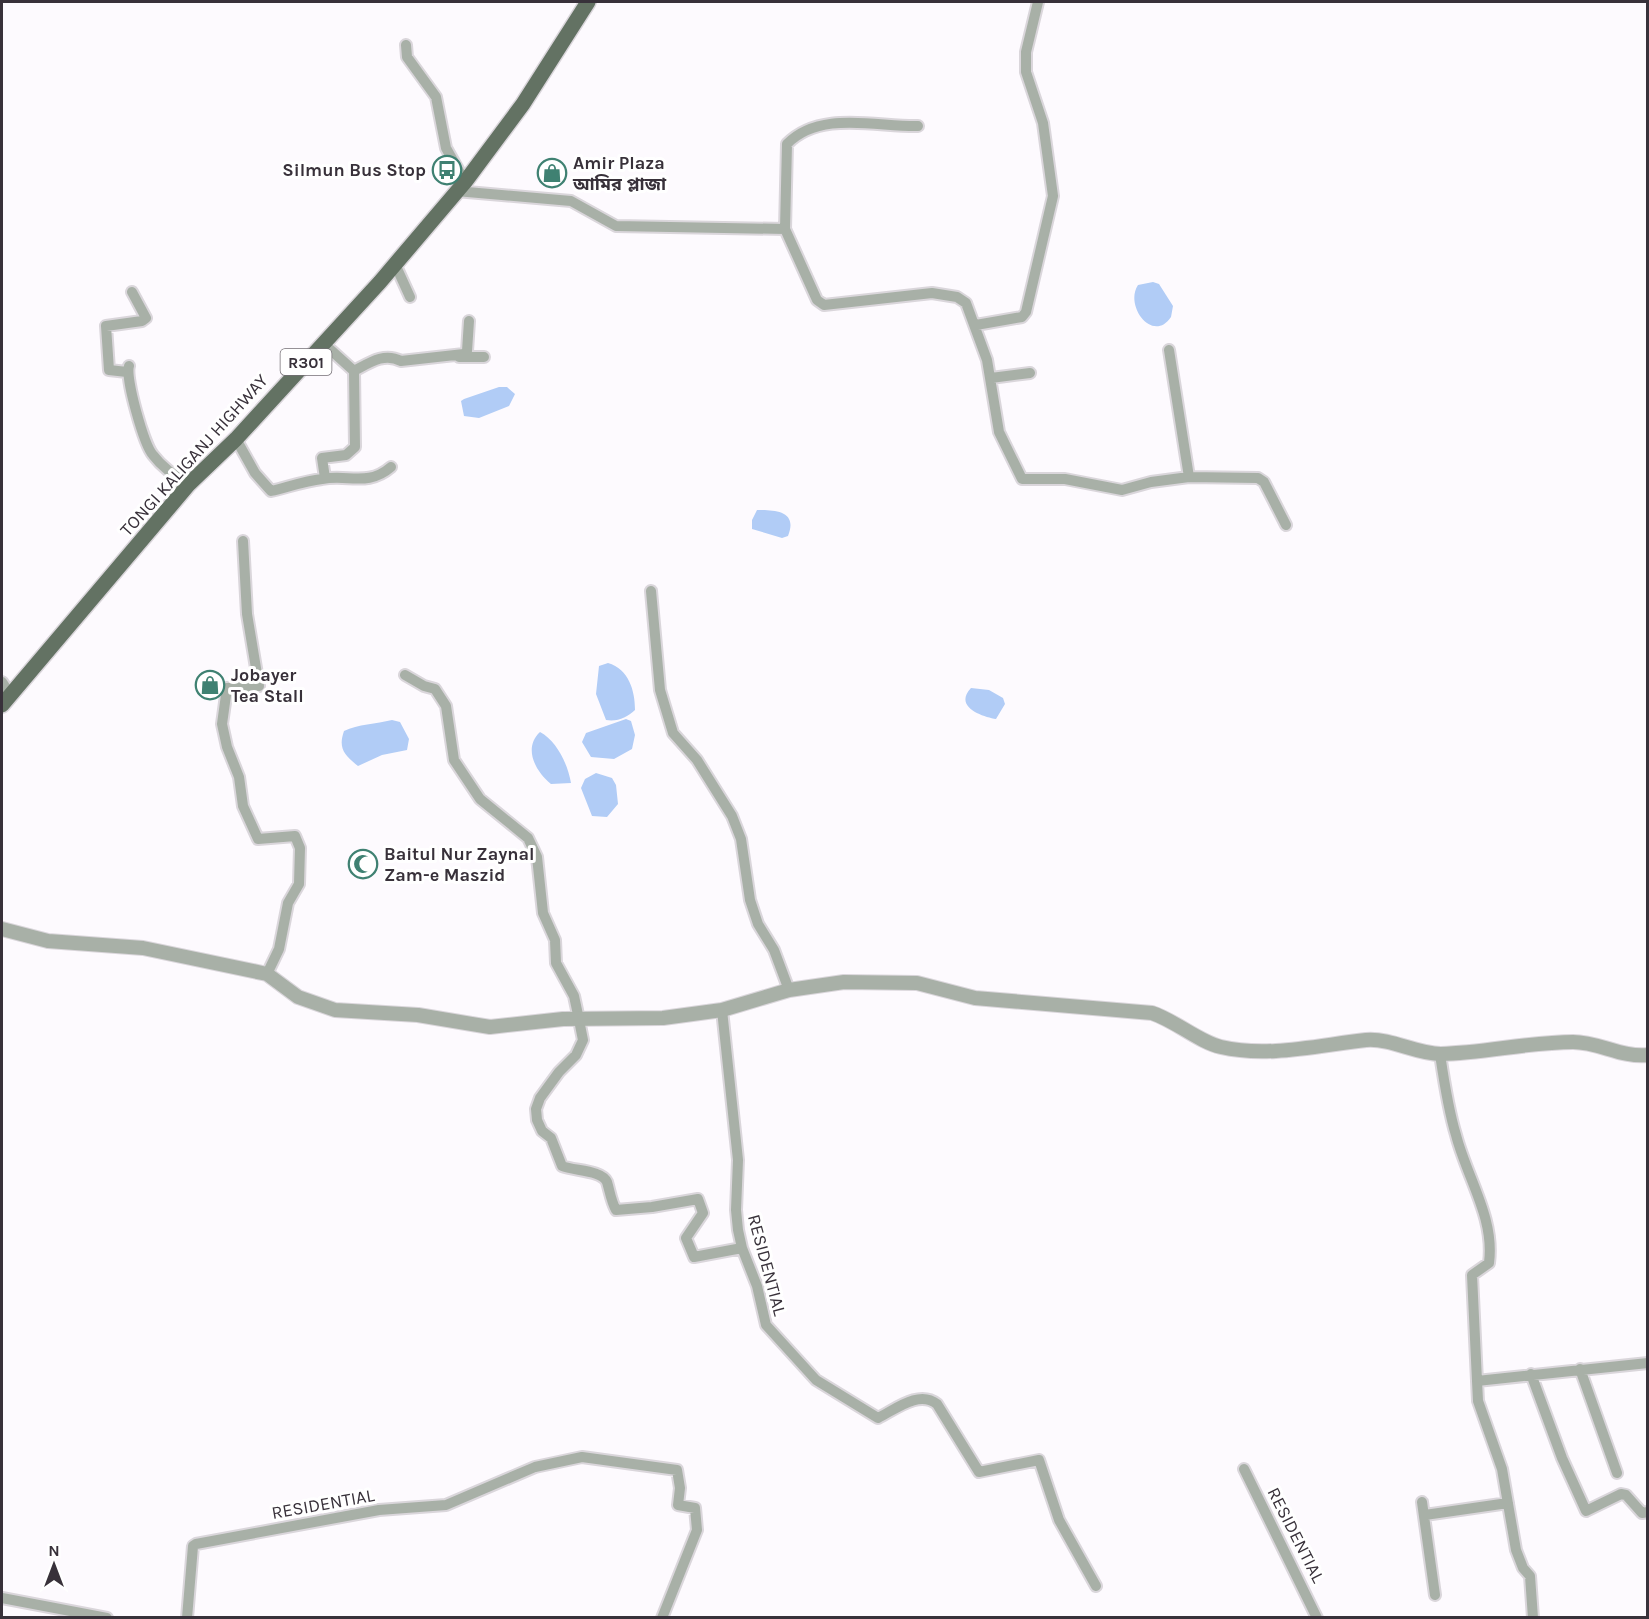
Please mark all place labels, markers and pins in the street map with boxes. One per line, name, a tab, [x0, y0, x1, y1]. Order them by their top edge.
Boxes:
place label: Amir Plaza আমির প্লাজা	[572, 152, 667, 195]
bus stop icon: Silmun Bus Stop	[431, 154, 463, 186]
shop icon: Amir Plaza আমির প্লাজা	[536, 157, 568, 189]
place label: Silmun Bus Stop	[282, 159, 426, 181]
place label: Jobayer Tea Stall	[231, 664, 304, 707]
shop icon: Jobayer Tea Stall	[194, 669, 226, 701]
place label: Baitul Nur Zaynal Zam-e Maszid	[384, 843, 534, 886]
mosque icon: Baitul Nur Zaynal Zam-e Maszid	[347, 848, 379, 880]

